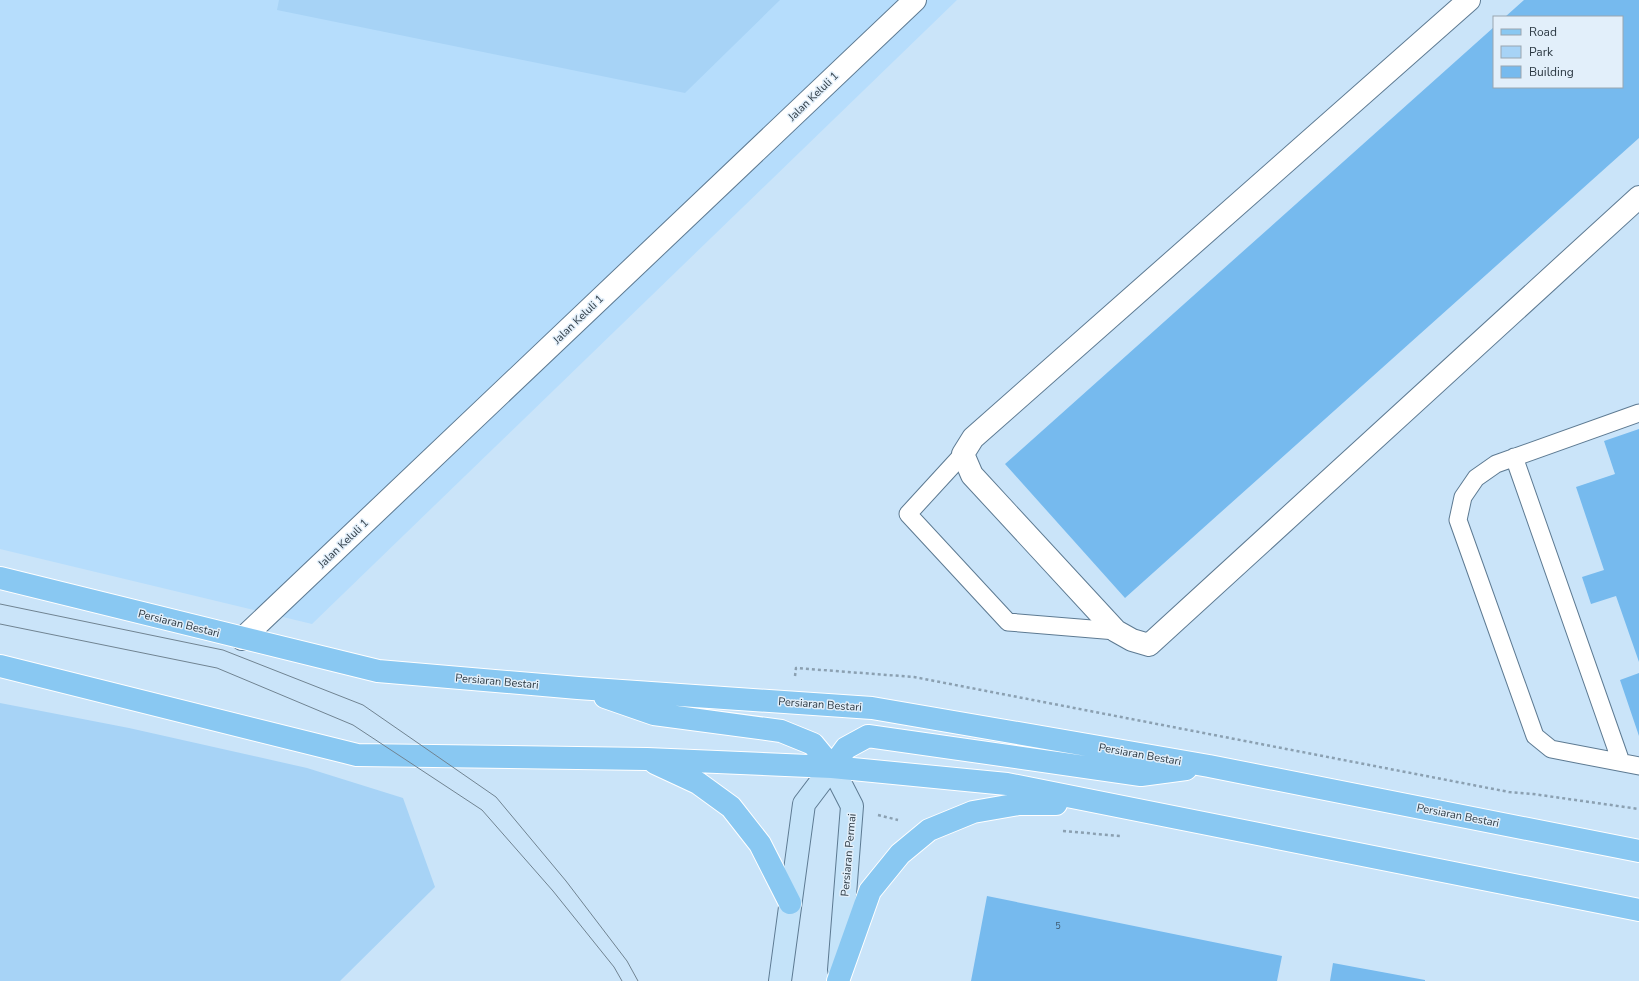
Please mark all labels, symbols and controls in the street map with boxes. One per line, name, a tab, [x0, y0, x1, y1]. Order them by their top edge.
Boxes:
legend	[1493, 16, 1623, 88]
text: Road	[1529, 24, 1557, 40]
text: Park	[1529, 44, 1554, 60]
text: Building	[1529, 64, 1574, 80]
street label: Jalan Keluli 1	[784, 68, 842, 125]
street label: Jalan Keluli 1	[549, 291, 607, 348]
street label: Jalan Keluli 1	[314, 515, 372, 572]
street label: Persiaran Bestari	[137, 606, 221, 641]
street label: Persiaran Bestari	[455, 670, 539, 693]
street label: Persiaran Bestari	[778, 694, 862, 715]
street label: Persiaran Bestari	[1097, 740, 1182, 769]
street label: Persiaran Bestari	[1415, 800, 1500, 831]
street label: Persiaran Permai	[837, 813, 860, 897]
house number: 5	[1055, 920, 1061, 932]

